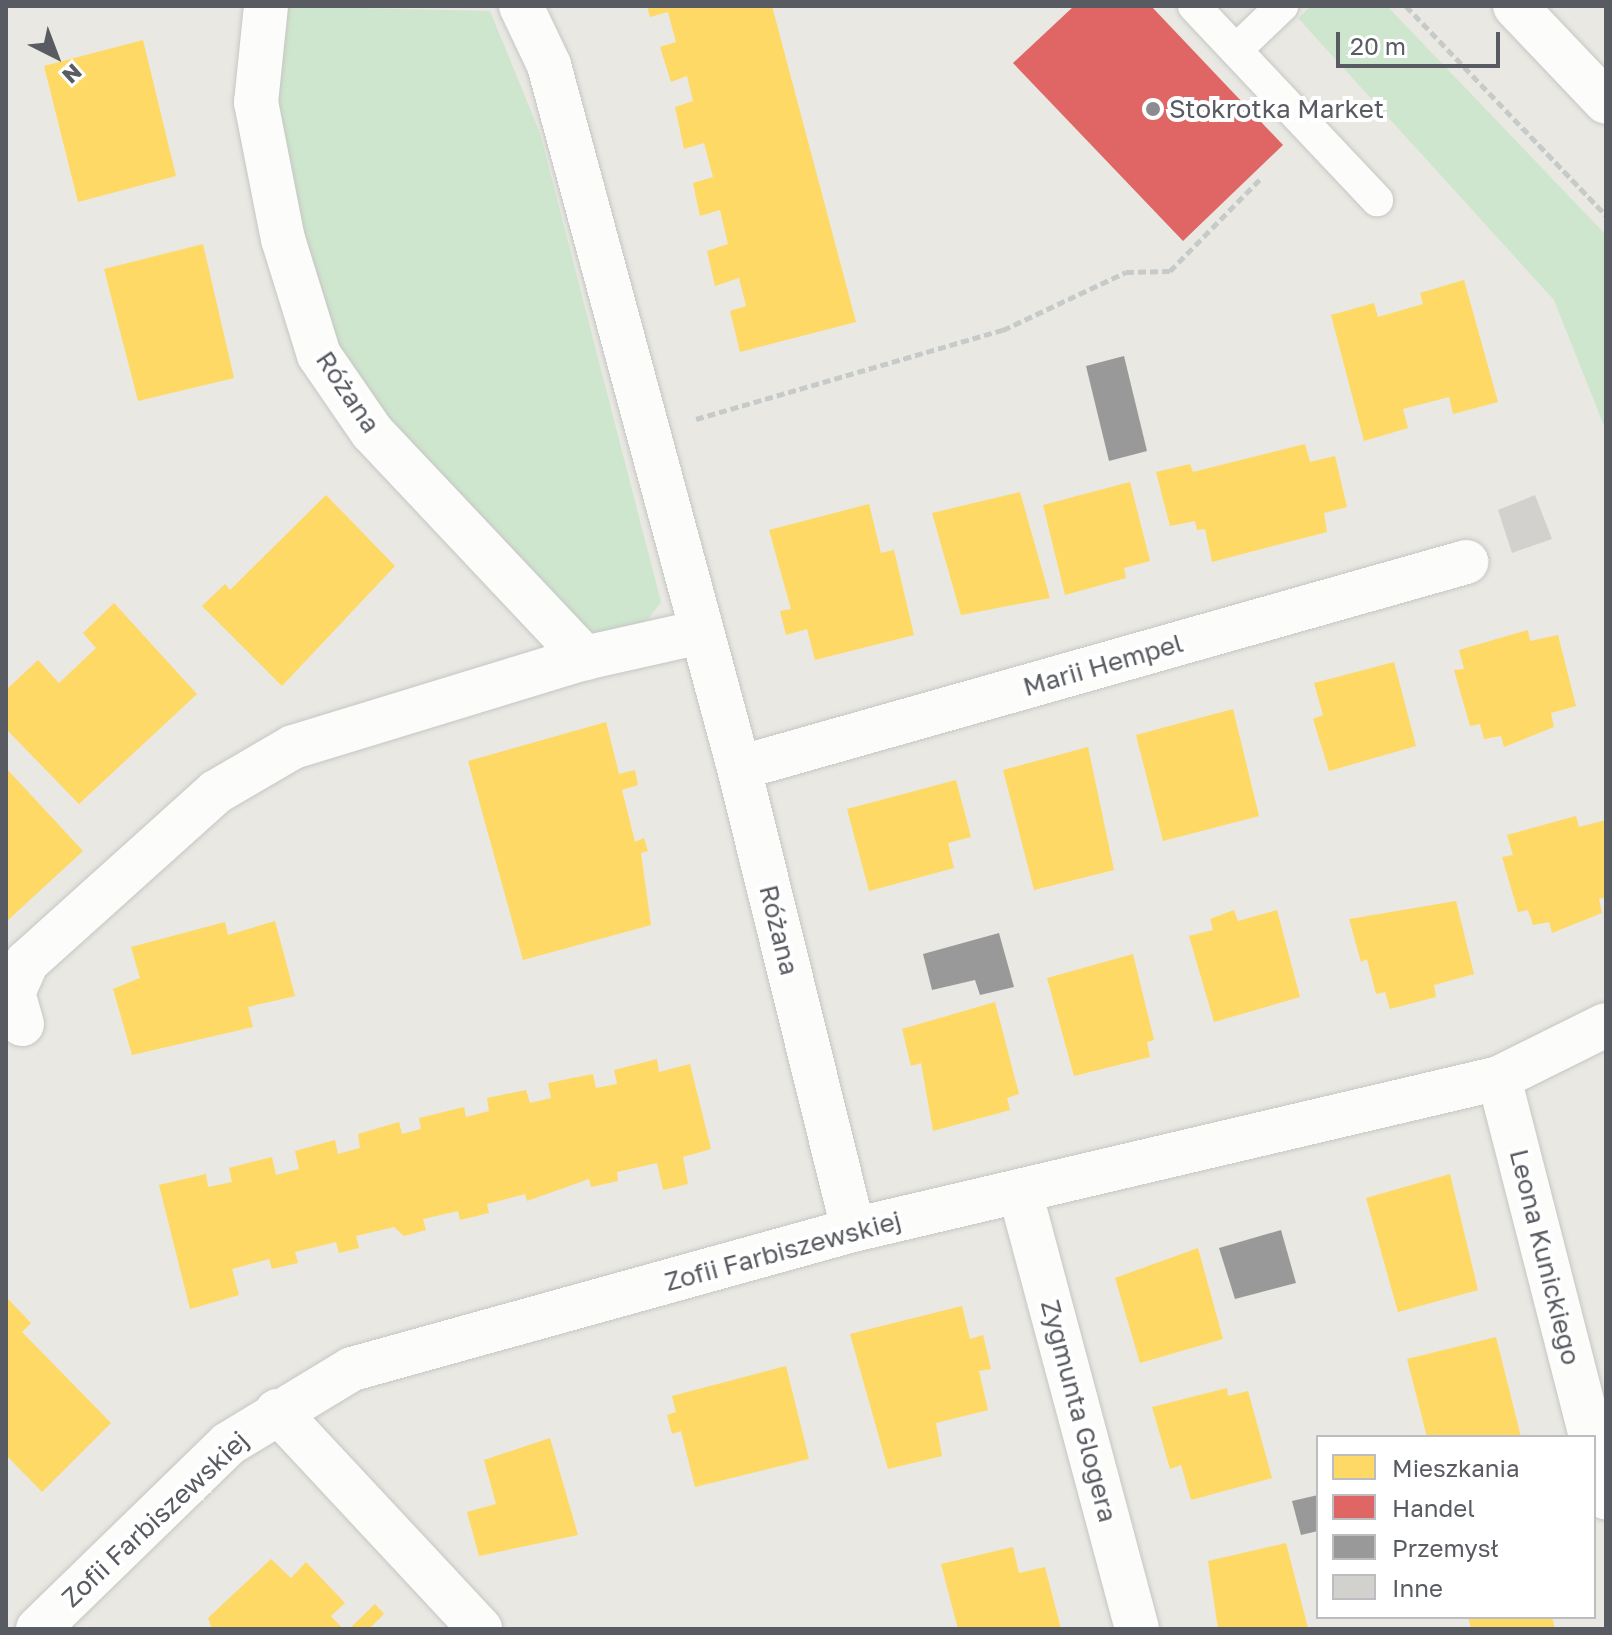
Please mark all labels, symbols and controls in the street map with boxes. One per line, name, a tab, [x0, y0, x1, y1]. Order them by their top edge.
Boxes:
north arrow	[16, 16, 96, 96]
scale bar	[1340, 16, 1504, 66]
text: 20 m	[1350, 31, 1406, 60]
text: N	[57, 59, 88, 90]
place label: Stokrotka Market	[1169, 93, 1384, 125]
marker: Stokrotka Market	[1144, 100, 1162, 118]
street label: Różana	[309, 345, 387, 439]
street label: Marii Hempel	[1019, 627, 1187, 703]
street label: Różana	[753, 882, 805, 978]
street label: Leona Kunickiego	[1503, 1146, 1587, 1368]
street label: Zofii Farbiszewskiej	[661, 1204, 905, 1298]
street label: Zygmunta Glogera	[1034, 1296, 1124, 1526]
street label: Zofii Farbiszewskiej	[55, 1425, 255, 1613]
legend	[1316, 1435, 1596, 1619]
text: Mieszkania	[1392, 1453, 1520, 1482]
text: Handel	[1392, 1493, 1475, 1522]
text: Przemysł	[1392, 1533, 1499, 1562]
text: Inne	[1392, 1573, 1443, 1602]

